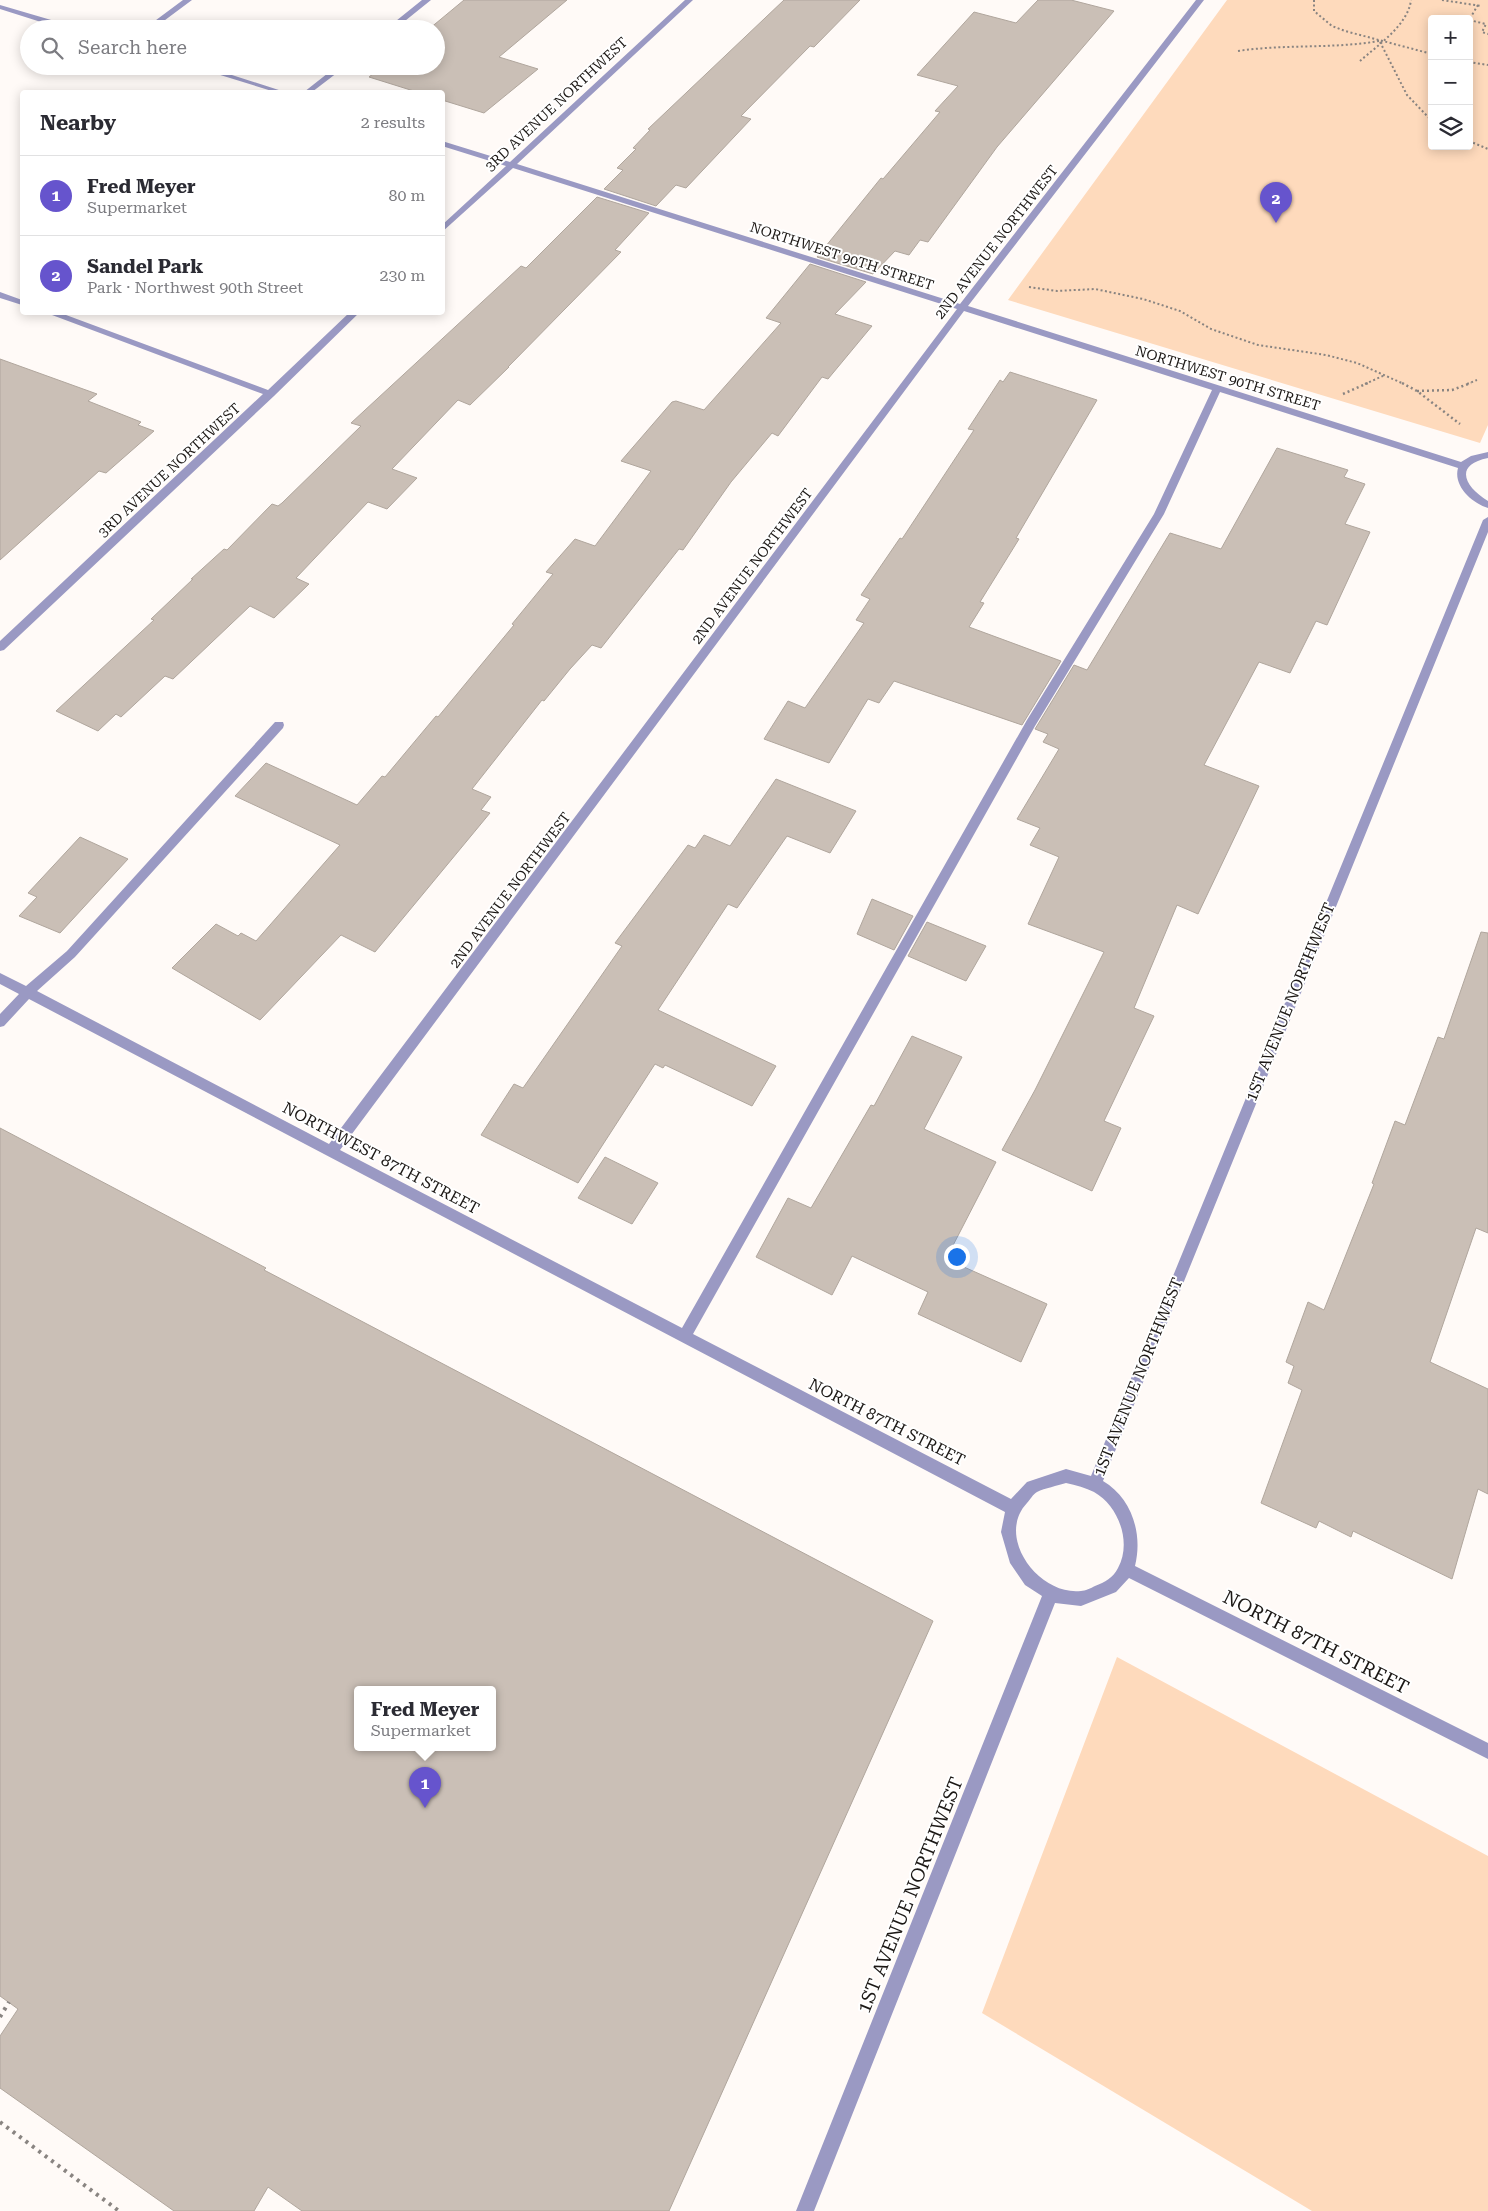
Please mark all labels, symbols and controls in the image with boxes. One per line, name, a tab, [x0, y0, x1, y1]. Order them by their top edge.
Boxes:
map controls	[1428, 15, 1473, 150]
button: +	[1428, 15, 1473, 60]
search box	[20, 20, 445, 75]
icon: search	[38, 34, 66, 62]
street label: 3RD AVENUE NORTHWEST	[482, 34, 630, 174]
text: Search here	[78, 36, 187, 59]
button: −	[1428, 60, 1473, 105]
button: layers	[1428, 105, 1473, 150]
text: Nearby	[40, 111, 116, 135]
text: 2 results	[361, 113, 425, 132]
street label: 2ND AVENUE NORTHWEST	[931, 162, 1061, 322]
text: Fred Meyer	[87, 175, 196, 198]
pin: 2	[1260, 182, 1292, 223]
text: 1	[52, 186, 60, 205]
text: 80 m	[388, 186, 425, 205]
text: Supermarket	[87, 198, 187, 217]
street label: NORTHWEST 90TH STREET	[748, 219, 936, 293]
text: Sandel Park	[87, 255, 203, 278]
text: 2	[52, 266, 60, 285]
text: 230 m	[379, 266, 425, 285]
text: Park · Northwest 90th Street	[87, 278, 303, 297]
street label: NORTHWEST 90TH STREET	[1134, 342, 1322, 414]
street label: 3RD AVENUE NORTHWEST	[95, 400, 243, 540]
street label: 2ND AVENUE NORTHWEST	[688, 485, 816, 647]
street label: 2ND AVENUE NORTHWEST	[446, 809, 574, 971]
street label: 1ST AVENUE NORTHWEST	[1241, 900, 1339, 1104]
street label: NORTHWEST 87TH STREET	[279, 1098, 483, 1218]
your location	[944, 1244, 970, 1270]
street label: 1ST AVENUE NORTHWEST	[1089, 1275, 1187, 1479]
street label: NORTH 87TH STREET	[806, 1374, 969, 1470]
street label: NORTH 87TH STREET	[1219, 1585, 1413, 1699]
popup	[354, 1686, 496, 1751]
text: Fred Meyer	[371, 1698, 479, 1721]
text: Supermarket	[371, 1721, 471, 1740]
pin: 1	[409, 1767, 441, 1808]
street label: 1ST AVENUE NORTHWEST	[852, 1774, 968, 2016]

